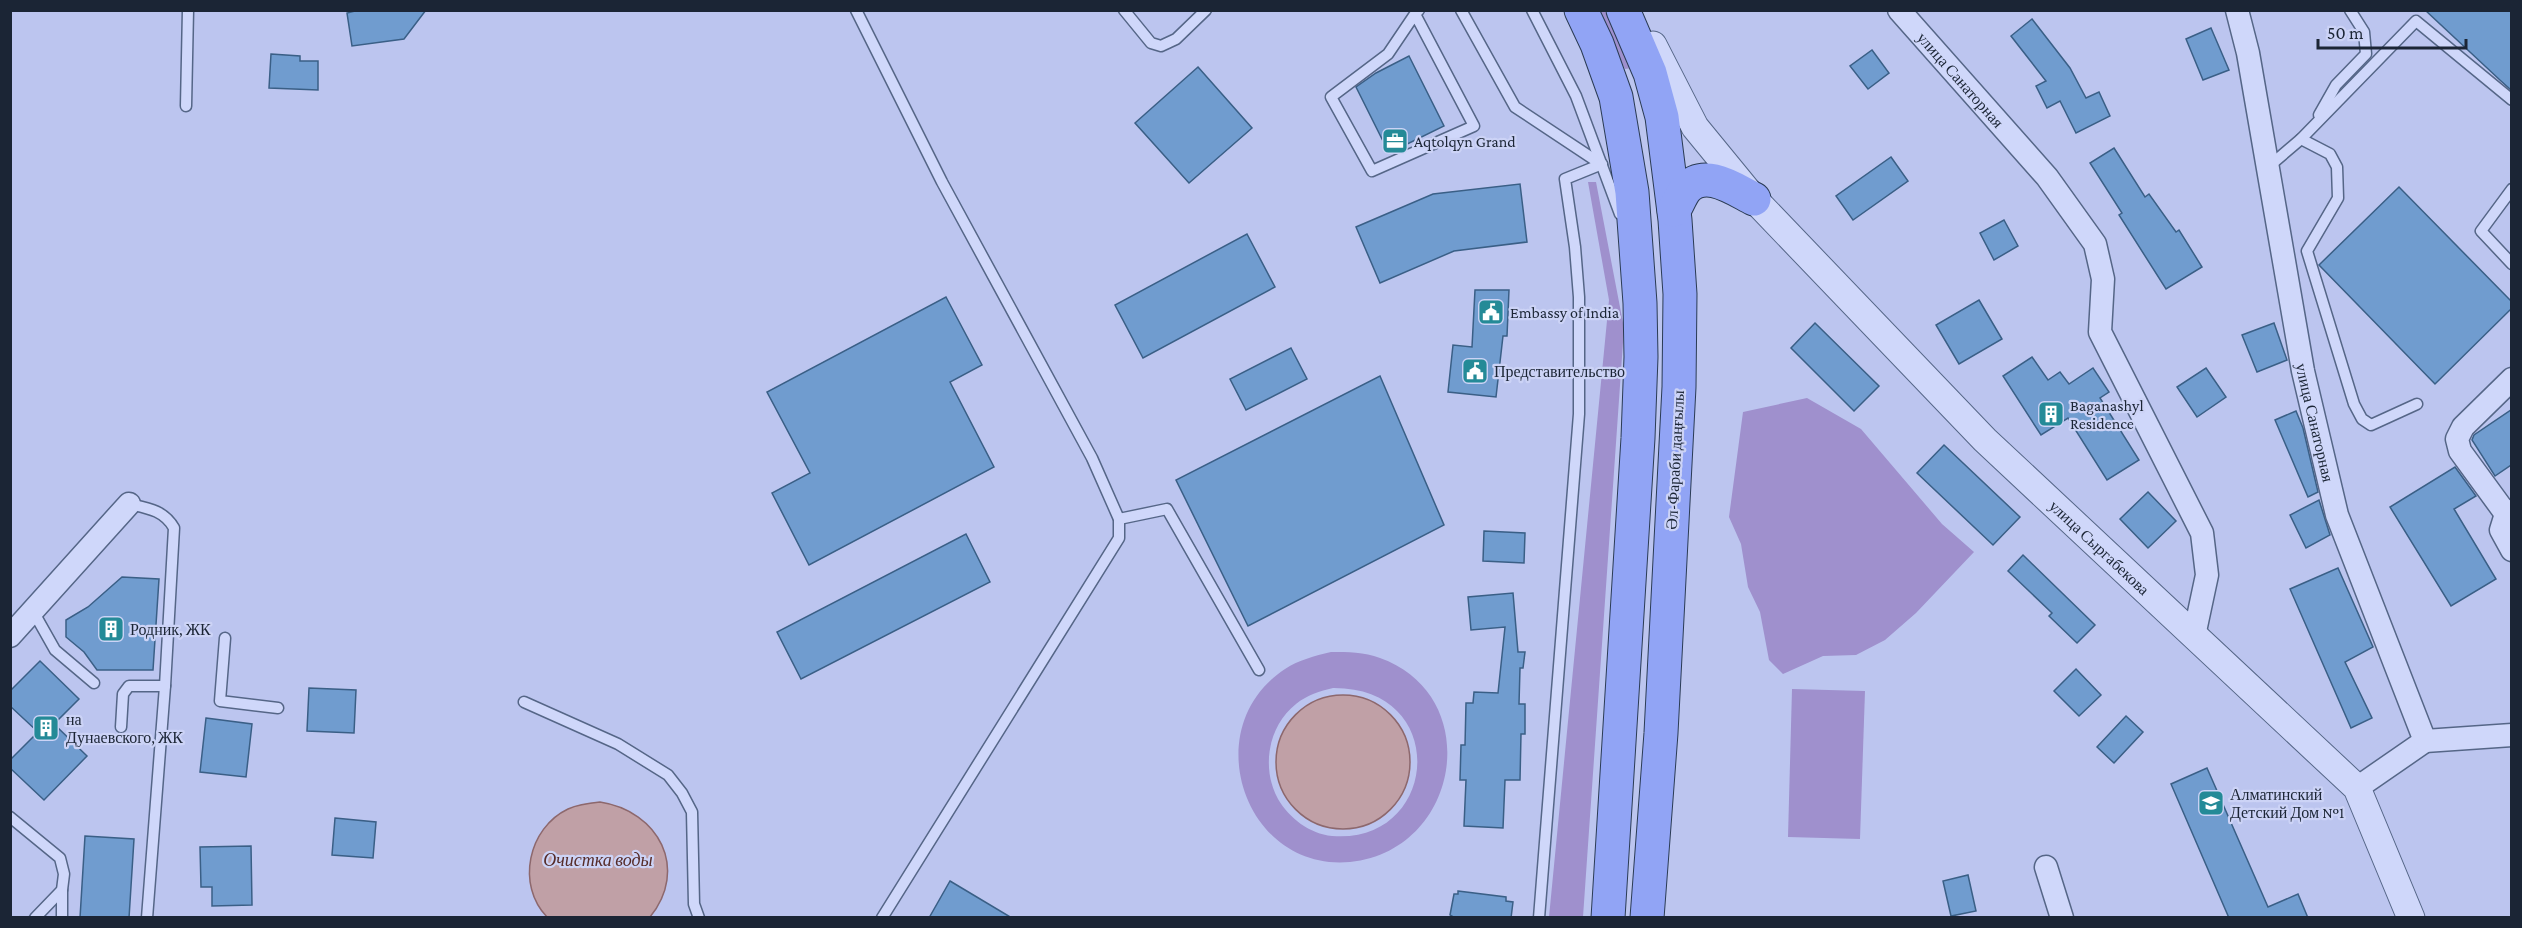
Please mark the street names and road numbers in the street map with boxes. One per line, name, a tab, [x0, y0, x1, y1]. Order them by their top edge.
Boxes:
street label: улица Санаторная	[1913, 29, 2008, 131]
street label: улица Санаторная	[2292, 362, 2338, 484]
street label: Әл-Фараби даңғылы	[1663, 390, 1688, 530]
street label: улица Сыргабекова	[2046, 497, 2153, 598]

